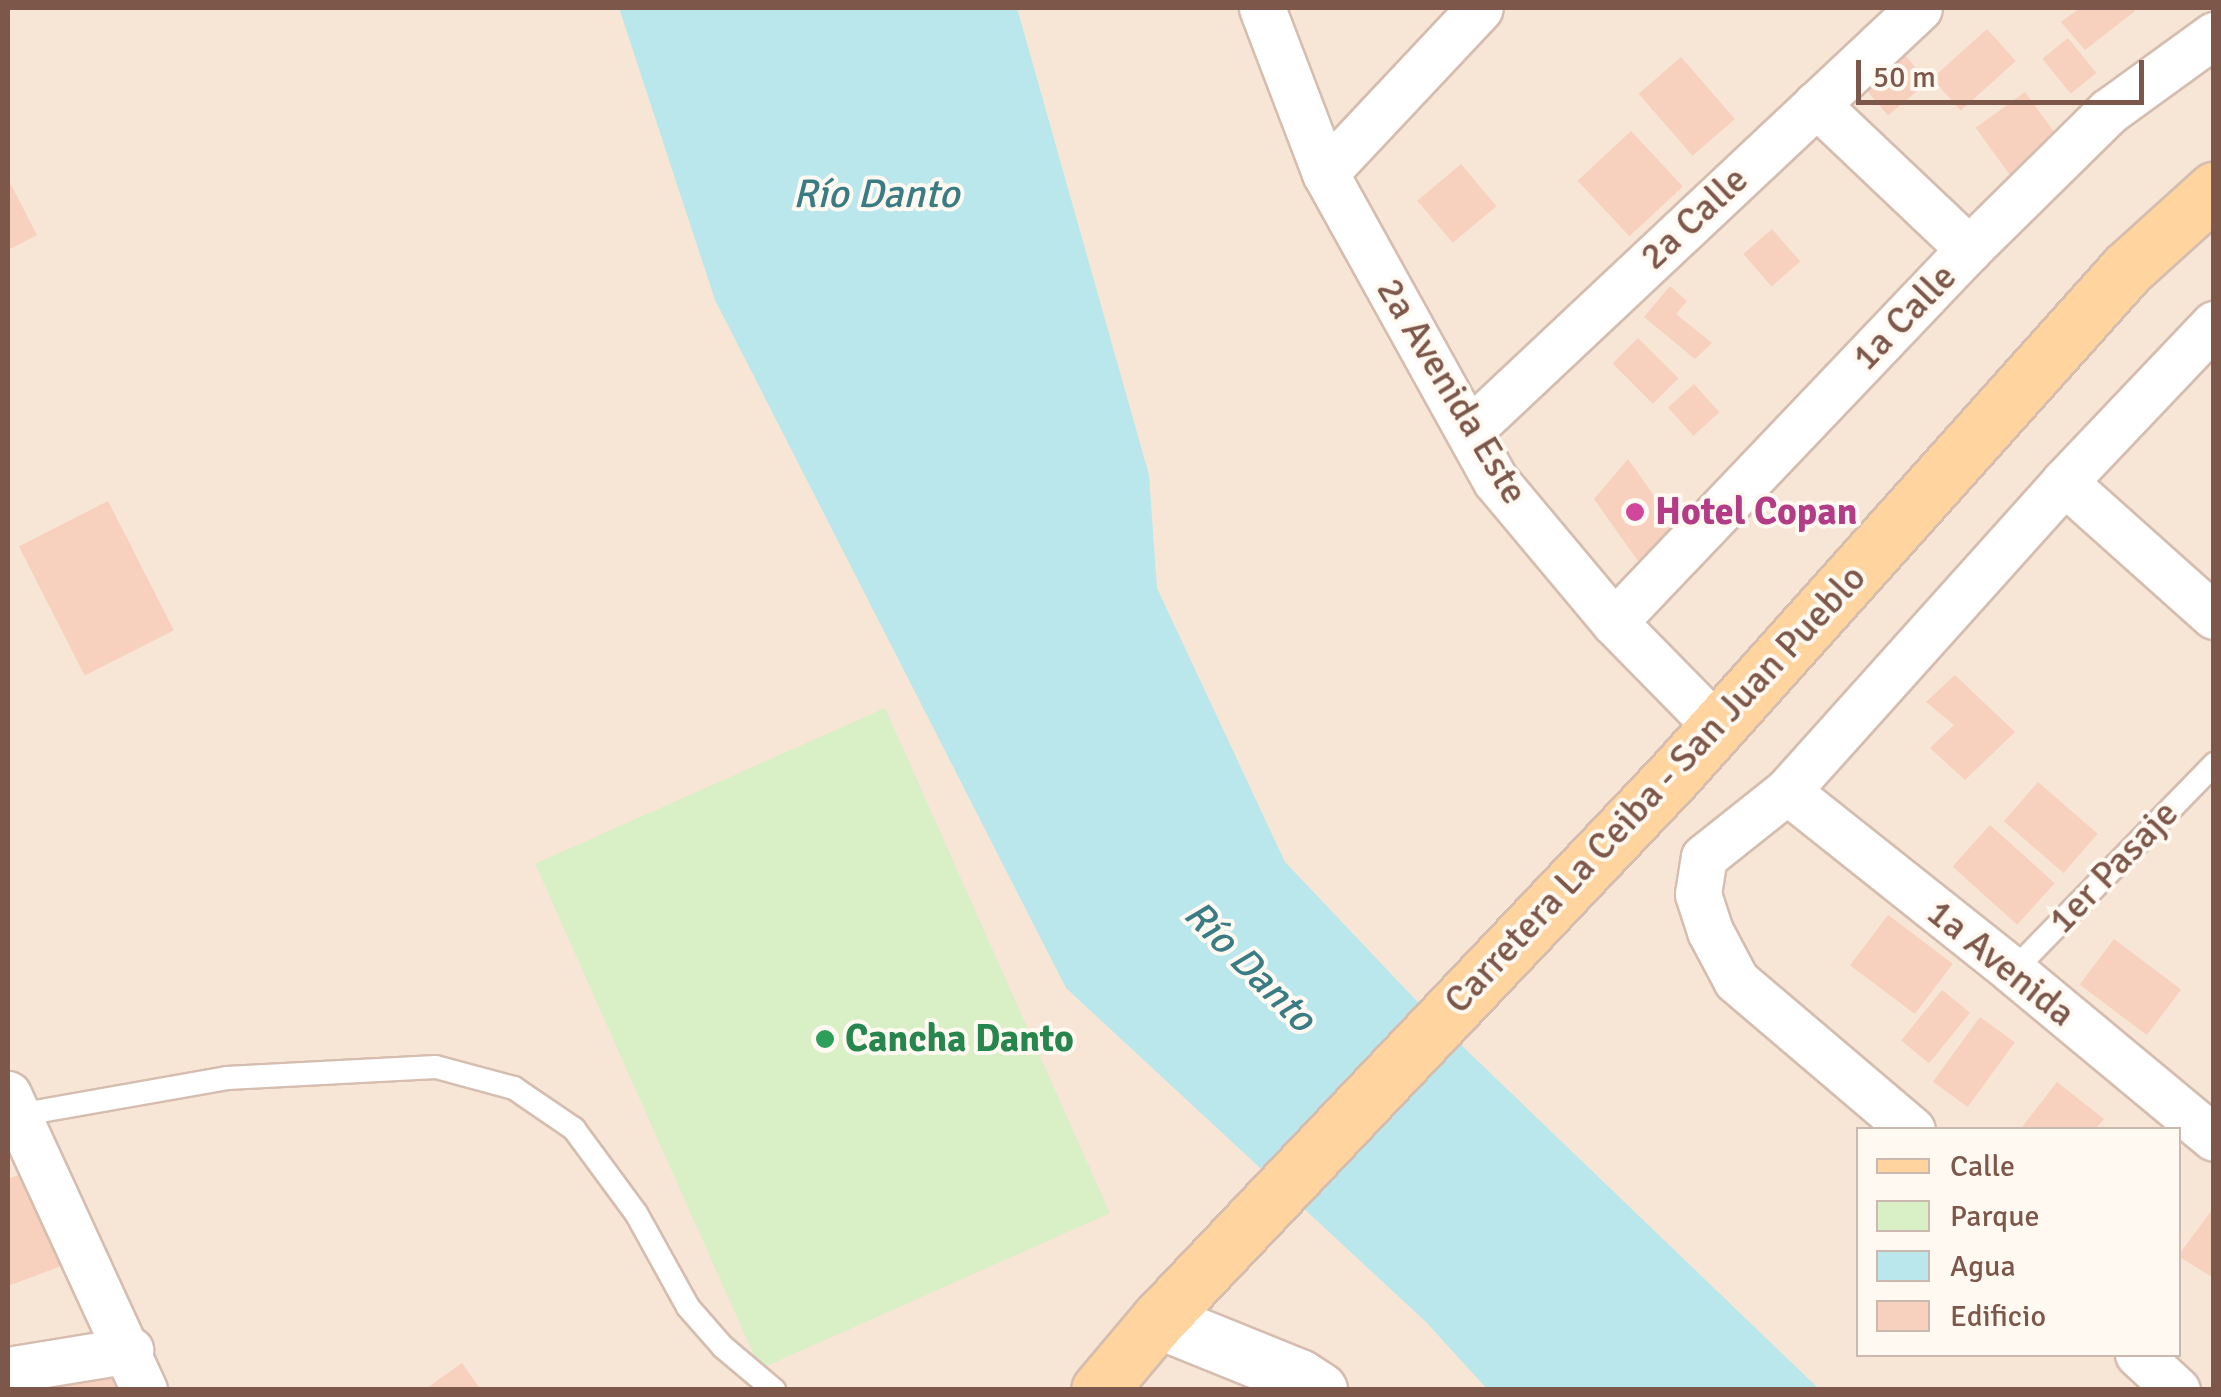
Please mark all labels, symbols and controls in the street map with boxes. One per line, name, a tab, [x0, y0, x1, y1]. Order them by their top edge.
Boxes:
scale bar	[1861, 40, 2148, 102]
text: 50 m	[1873, 59, 1936, 96]
street label: 2a Calle	[1631, 157, 1757, 279]
water label: Río Danto	[793, 170, 959, 218]
street label: 1a Calle	[1842, 254, 1966, 380]
street label: 2a Avenida Este	[1367, 270, 1537, 512]
place label: Hotel Copan	[1655, 489, 1857, 535]
marker: Hotel Copan	[1624, 501, 1646, 523]
street label: Carretera La Ceiba - San Juan Pueblo	[1435, 555, 1875, 1023]
street label: 1er Pasaje	[2038, 791, 2188, 943]
water label: Río Danto	[1174, 890, 1326, 1042]
street label: 1a Avenida	[1918, 890, 2084, 1036]
place label: Cancha Danto	[845, 1016, 1074, 1062]
marker: Cancha Danto	[814, 1028, 836, 1050]
legend	[1856, 1127, 2181, 1357]
text: Calle	[1950, 1148, 2015, 1185]
text: Parque	[1950, 1198, 2040, 1235]
text: Agua	[1950, 1248, 2016, 1285]
text: Edificio	[1950, 1298, 2046, 1335]

